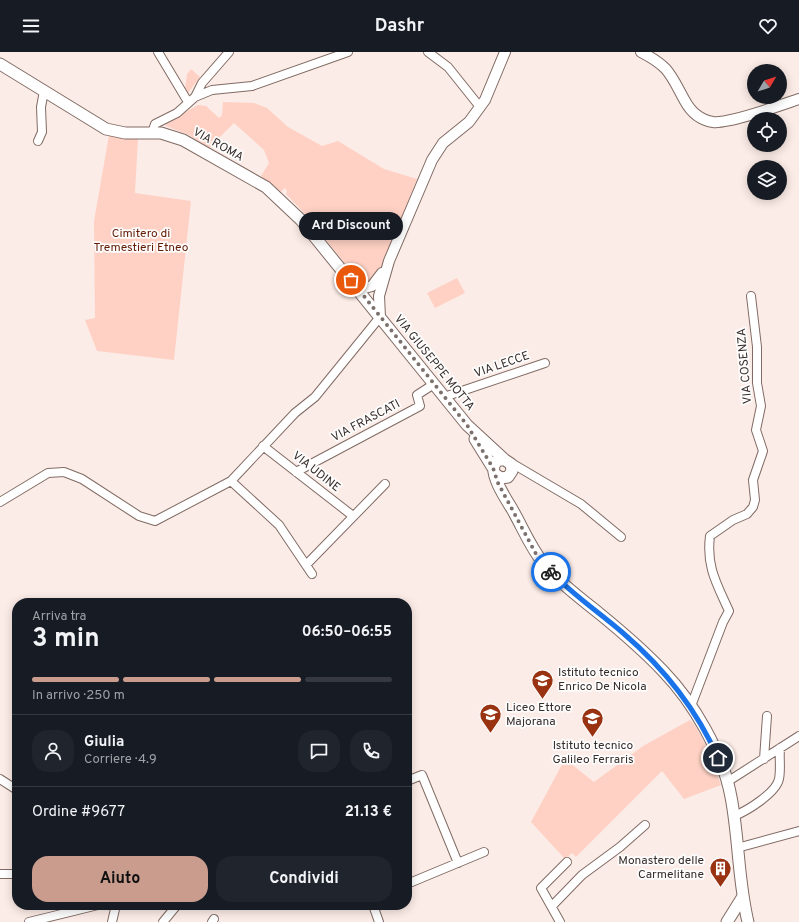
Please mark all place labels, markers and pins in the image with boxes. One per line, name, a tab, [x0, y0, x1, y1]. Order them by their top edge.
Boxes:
callout: Ard Discount	[299, 212, 403, 240]
pin	[334, 263, 368, 297]
place label: Istituto tecnico Enrico De Nicola	[558, 665, 646, 695]
school or university icon: Istituto tecnico Enrico De Nicola	[530, 667, 556, 700]
place label: Liceo Ettore Majorana	[506, 700, 571, 730]
school or university icon: Liceo Ettore Majorana	[477, 702, 503, 735]
school or university icon: Istituto tecnico Galileo Ferraris	[580, 706, 606, 739]
place label: Istituto tecnico Galileo Ferraris	[552, 738, 634, 768]
pin	[701, 741, 735, 775]
place label: Monastero delle Carmelitane	[618, 853, 704, 883]
building icon: Monastero delle Carmelitane	[707, 855, 733, 888]

